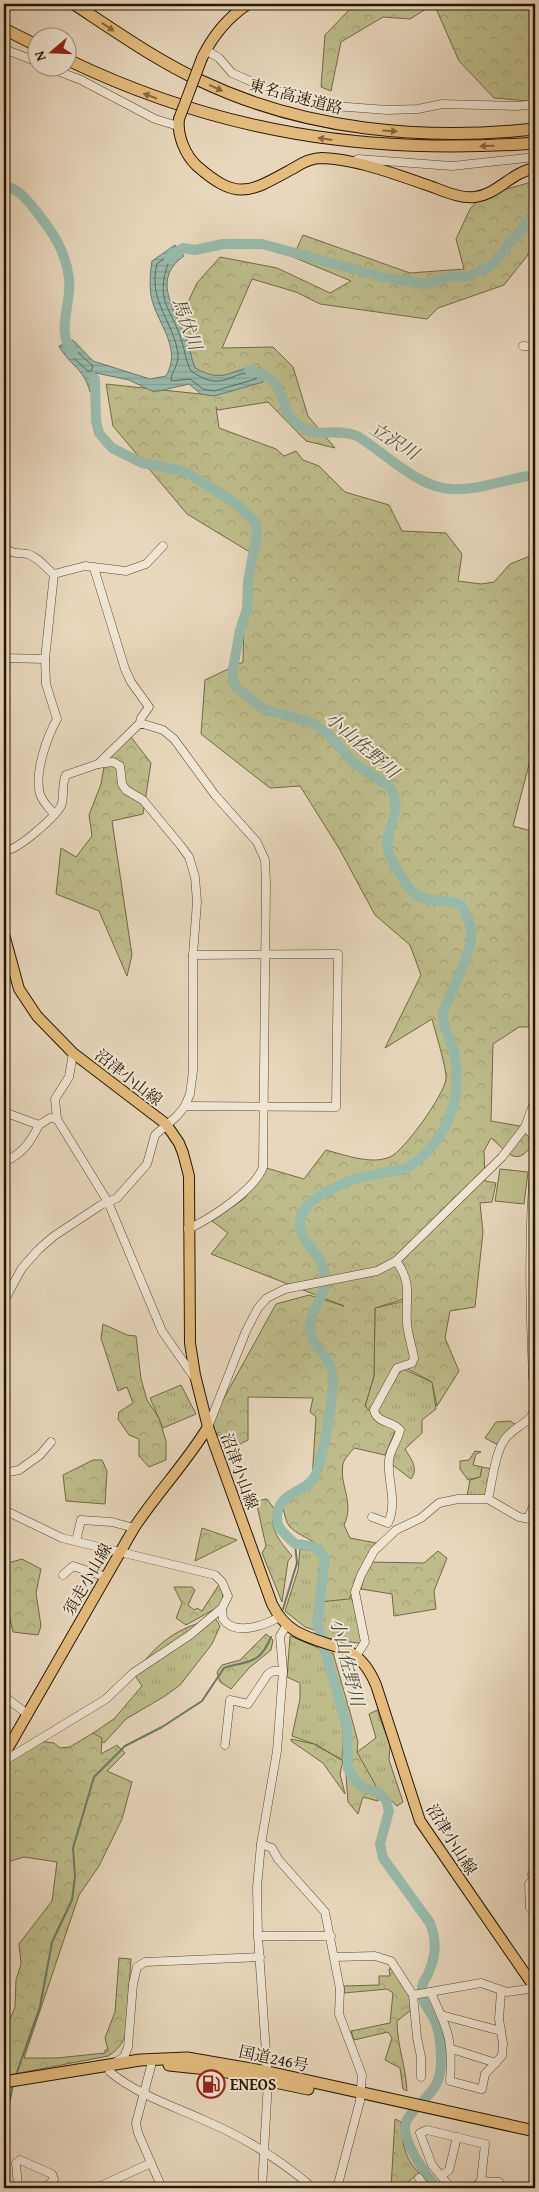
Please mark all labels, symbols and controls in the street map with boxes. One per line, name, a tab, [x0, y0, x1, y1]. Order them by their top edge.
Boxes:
one-way arrow	[102, 22, 115, 31]
north arrow	[28, 28, 78, 78]
text: N	[29, 48, 51, 64]
street label: 東名高速道路	[247, 72, 345, 120]
one-way arrow	[209, 85, 223, 93]
one-way arrow	[142, 92, 157, 100]
one-way arrow	[383, 127, 399, 135]
one-way arrow	[316, 134, 332, 142]
one-way arrow	[478, 142, 494, 150]
water label: 馬伏川	[166, 294, 210, 356]
water label: 立沢川	[364, 415, 426, 467]
water label: 小山佐野川	[320, 705, 407, 786]
street label: 沼津小山線	[90, 1043, 168, 1111]
street label: 沼津小山線	[215, 1429, 265, 1513]
street label: 須走小山線	[57, 1538, 117, 1620]
water label: 小山佐野川	[323, 1615, 372, 1711]
street label: 沼津小山線	[421, 1799, 483, 1879]
street label: 国道246号	[237, 2039, 311, 2077]
fuel station icon: ENEOS	[196, 2069, 226, 2099]
place label: ENEOS	[230, 2072, 276, 2096]

